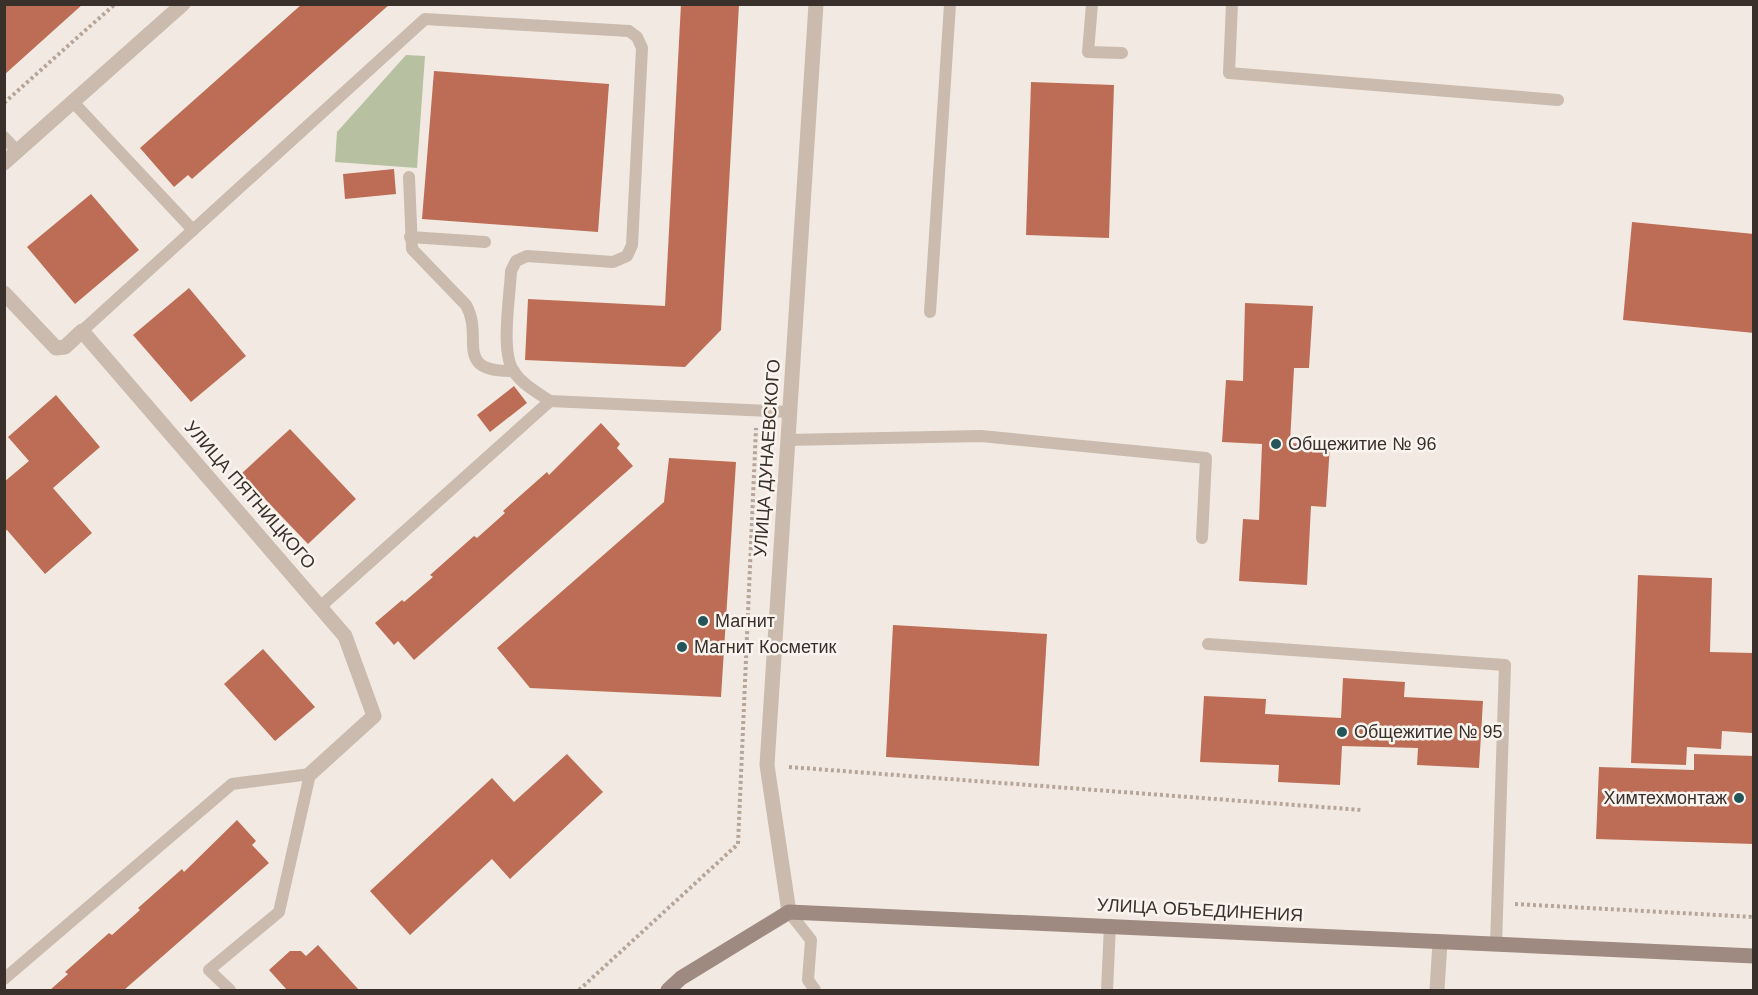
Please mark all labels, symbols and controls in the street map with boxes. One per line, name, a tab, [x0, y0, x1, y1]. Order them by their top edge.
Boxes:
street label: УЛИЦА ДУНАЕВСКОГО	[750, 358, 784, 558]
street label: УЛИЦА ПЯТНИЦКОГО	[180, 417, 320, 573]
place label: Общежитие № 96	[1288, 434, 1436, 454]
marker: Общежитие № 96	[1269, 437, 1283, 451]
place label: Магнит	[715, 611, 775, 631]
marker: Магнит	[696, 614, 710, 628]
place label: Магнит Косметик	[694, 637, 837, 657]
marker: Магнит Косметик	[675, 640, 689, 654]
place label: Общежитие № 95	[1354, 722, 1502, 742]
marker: Общежитие № 95	[1335, 725, 1349, 739]
place label: Химтехмонтаж	[1603, 788, 1727, 808]
marker: Химтехмонтаж	[1732, 791, 1746, 805]
street label: УЛИЦА ОБЪЕДИНЕНИЯ	[1096, 895, 1304, 925]

